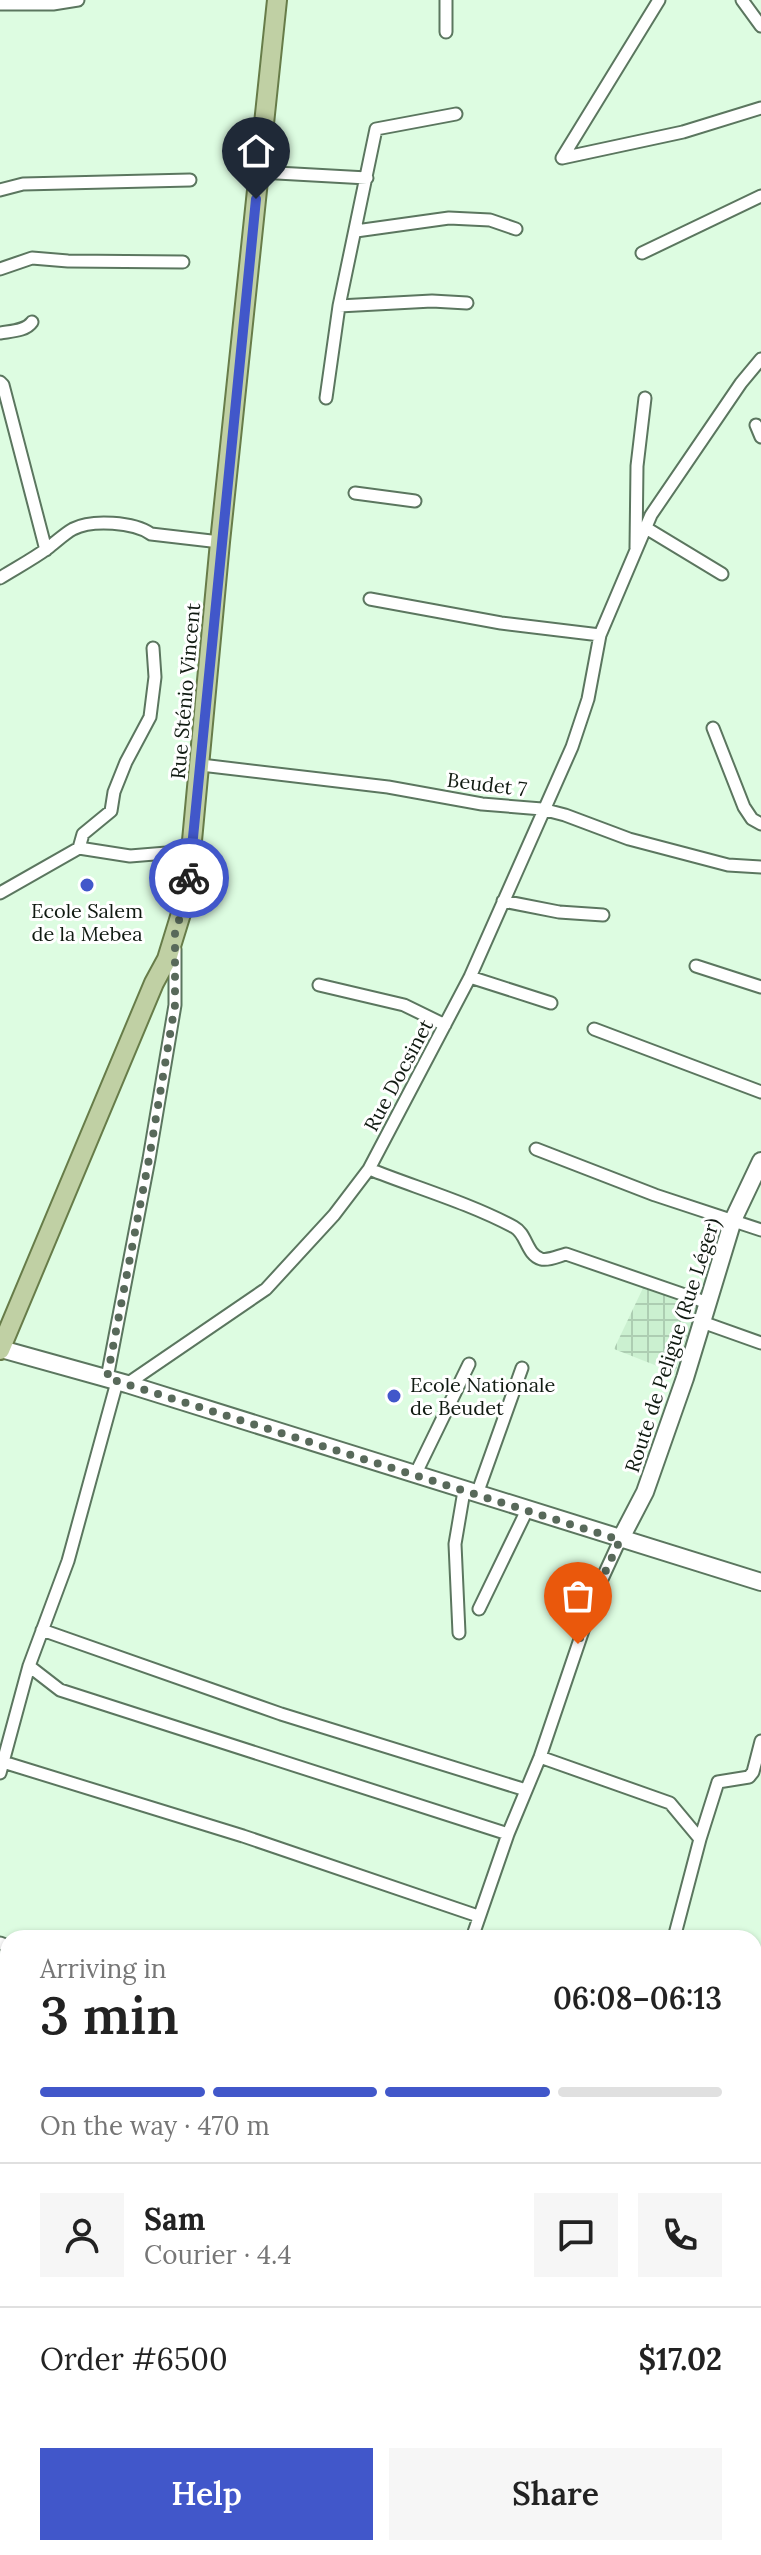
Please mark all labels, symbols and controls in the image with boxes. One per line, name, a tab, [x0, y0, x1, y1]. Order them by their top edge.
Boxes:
pin	[222, 117, 290, 199]
icon: home	[234, 129, 278, 173]
street label: Rue Sténio Vincent	[165, 602, 205, 780]
street label: Beudet 7	[446, 767, 528, 801]
courier	[149, 838, 229, 918]
icon: bike	[167, 856, 211, 900]
marker: Ecole Salem de la Mebea	[78, 876, 96, 894]
place label: Ecole Salem de la Mebea	[31, 898, 143, 946]
street label: Rue Docsinet	[358, 1014, 438, 1135]
street label: Route de Peligue (Rue Léger)	[619, 1215, 726, 1476]
place label: Ecole Nationale de Beudet	[410, 1372, 555, 1420]
marker: Ecole Nationale de Beudet	[385, 1387, 403, 1405]
pin	[544, 1562, 612, 1644]
icon: bag	[556, 1574, 600, 1618]
text: Arriving in	[40, 1952, 167, 1985]
text: 06:08–06:13	[553, 1979, 722, 2017]
text: 3 min	[40, 1982, 179, 2048]
text: On the way · 470 m	[40, 2109, 270, 2142]
button: person	[40, 2193, 124, 2277]
button: chat	[534, 2193, 618, 2277]
button: phone	[638, 2193, 722, 2277]
text: Sam	[144, 2200, 205, 2238]
text: Courier · 4.4	[144, 2238, 292, 2271]
text: Order #6500	[40, 2340, 228, 2378]
text: $17.02	[638, 2340, 722, 2378]
button: Help	[40, 2448, 373, 2540]
button: Share	[389, 2448, 722, 2540]

